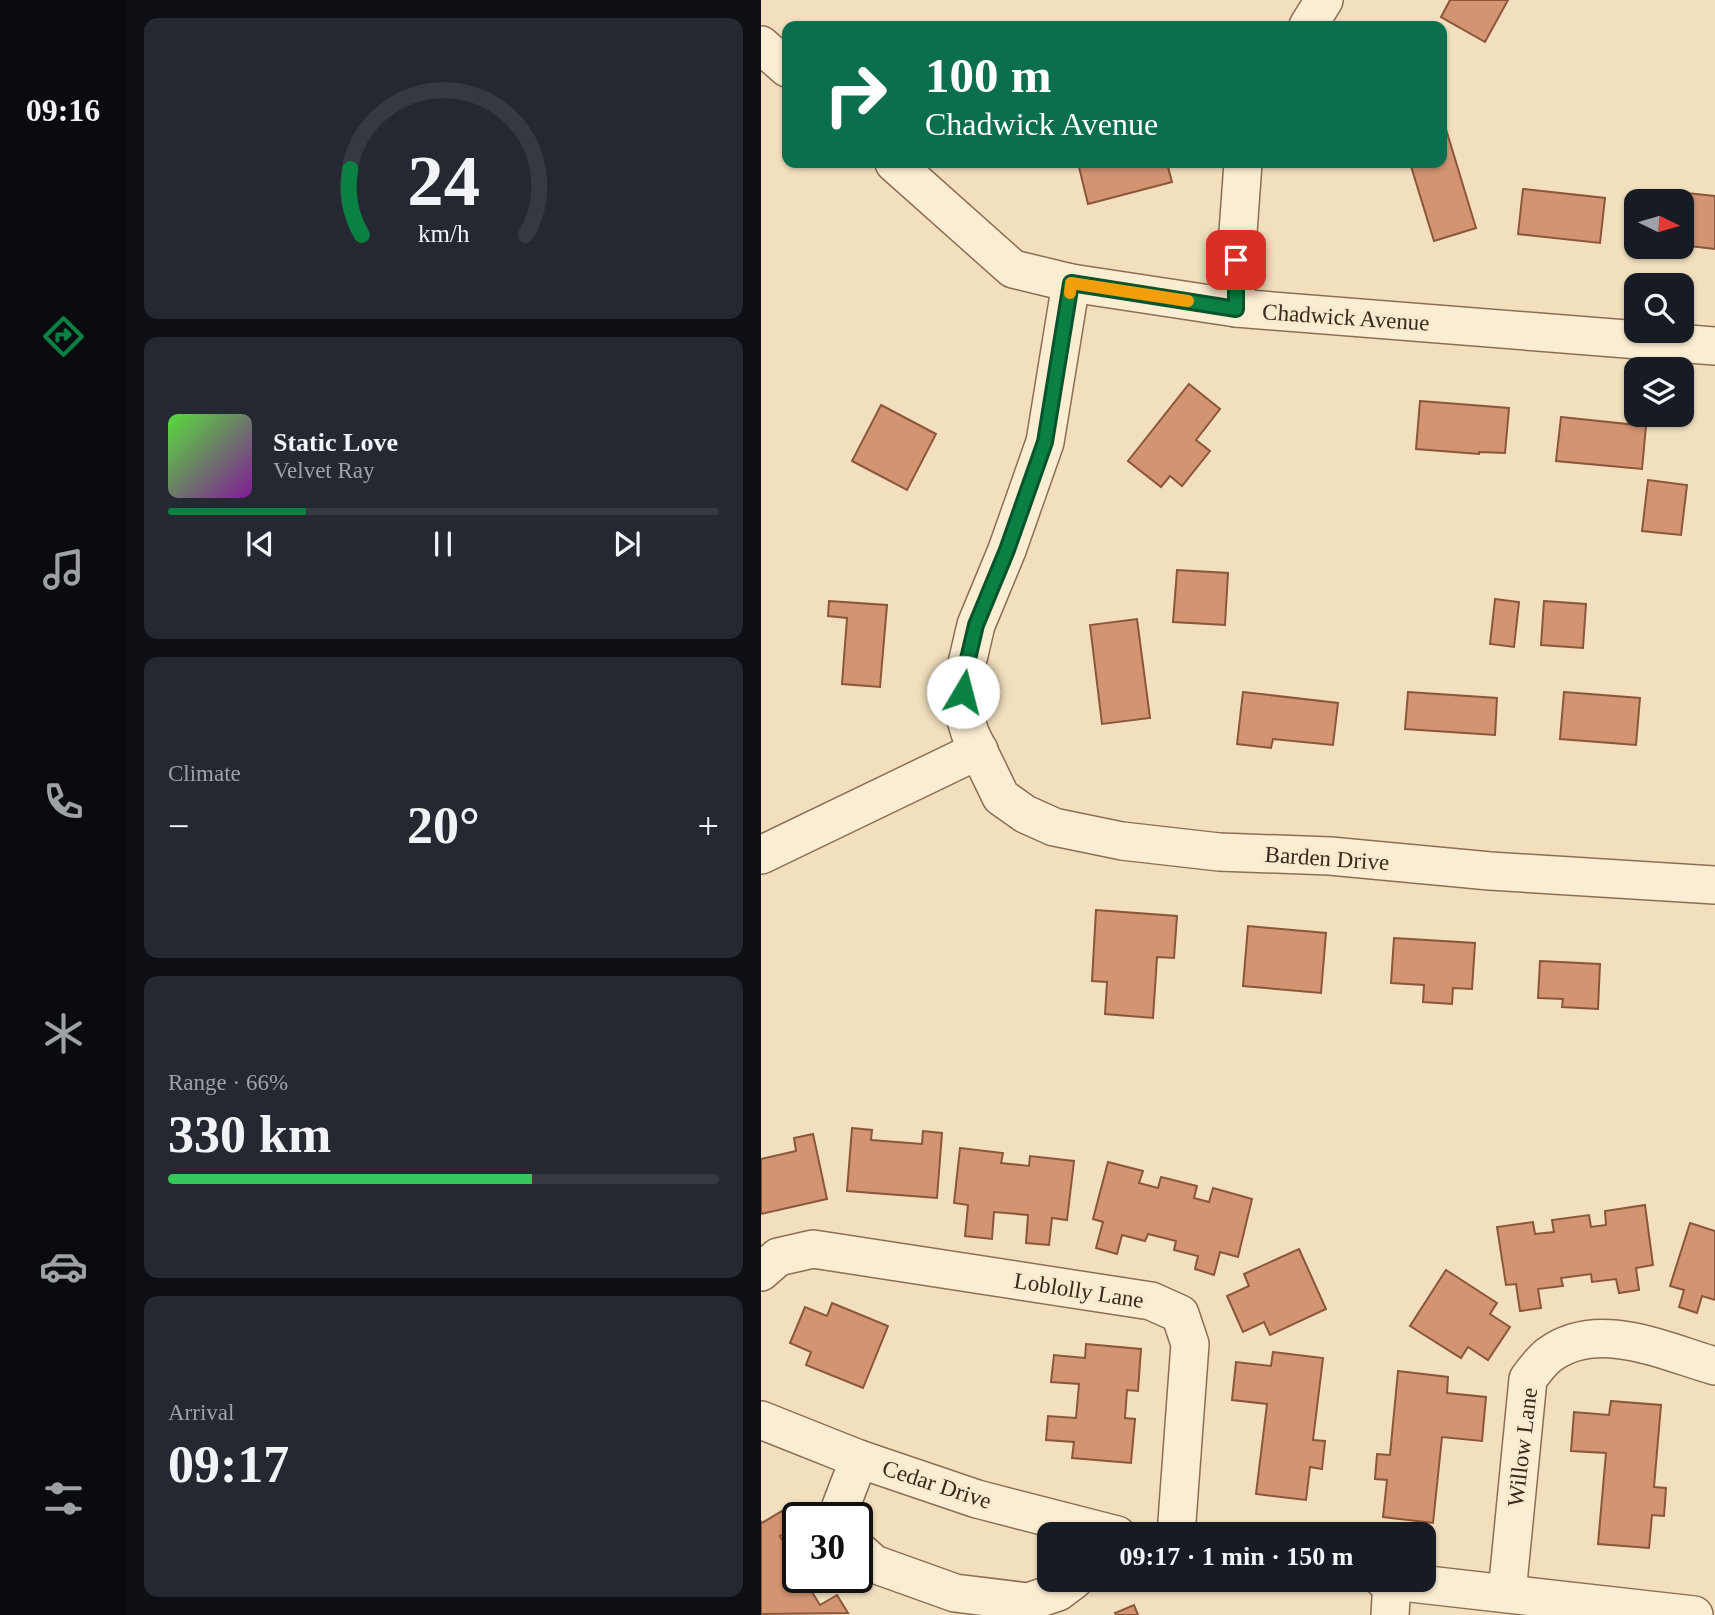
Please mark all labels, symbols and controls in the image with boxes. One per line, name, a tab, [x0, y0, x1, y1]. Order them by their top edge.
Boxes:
text: 100 m	[925, 48, 1052, 103]
icon: right	[810, 49, 901, 140]
text: 09:16	[26, 92, 100, 128]
text: Chadwick Avenue	[925, 106, 1158, 142]
text: 24	[407, 140, 480, 221]
north arrow	[1624, 189, 1694, 259]
map controls	[1624, 189, 1694, 427]
text: km/h	[418, 220, 470, 247]
pin	[1206, 230, 1266, 290]
icon: arrive	[1217, 241, 1255, 279]
button: search	[1624, 273, 1694, 343]
street label: Chadwick Avenue	[1262, 299, 1430, 336]
icon: directions	[39, 312, 88, 361]
button: layers	[1624, 357, 1694, 427]
text: Static Love	[273, 428, 398, 457]
text: Velvet Ray	[273, 458, 375, 483]
icon: previous	[241, 525, 279, 563]
icon: pause	[424, 525, 462, 563]
icon: next	[608, 525, 646, 563]
icon: music	[39, 545, 88, 594]
position arrow	[926, 655, 1000, 729]
text: Climate	[168, 761, 241, 786]
icon: phone	[39, 777, 88, 826]
text: 20°	[407, 797, 480, 854]
text: −	[168, 805, 189, 847]
text: +	[698, 805, 719, 847]
street label: Barden Drive	[1264, 842, 1390, 875]
icon: climate	[39, 1009, 88, 1058]
text: Range · 66%	[168, 1070, 288, 1095]
text: 330 km	[168, 1106, 331, 1163]
icon: car	[39, 1242, 88, 1291]
street label: Loblolly Lane	[1012, 1268, 1146, 1313]
street label: Willow Lane	[1503, 1386, 1542, 1508]
text: Arrival	[168, 1400, 234, 1425]
text: 09:17	[168, 1436, 289, 1493]
street label: Cedar Drive	[879, 1455, 994, 1514]
icon: filters	[39, 1474, 88, 1523]
speed limit sign: 30	[782, 1502, 873, 1593]
text: 09:17 · 1 min · 150 m	[1120, 1542, 1354, 1571]

